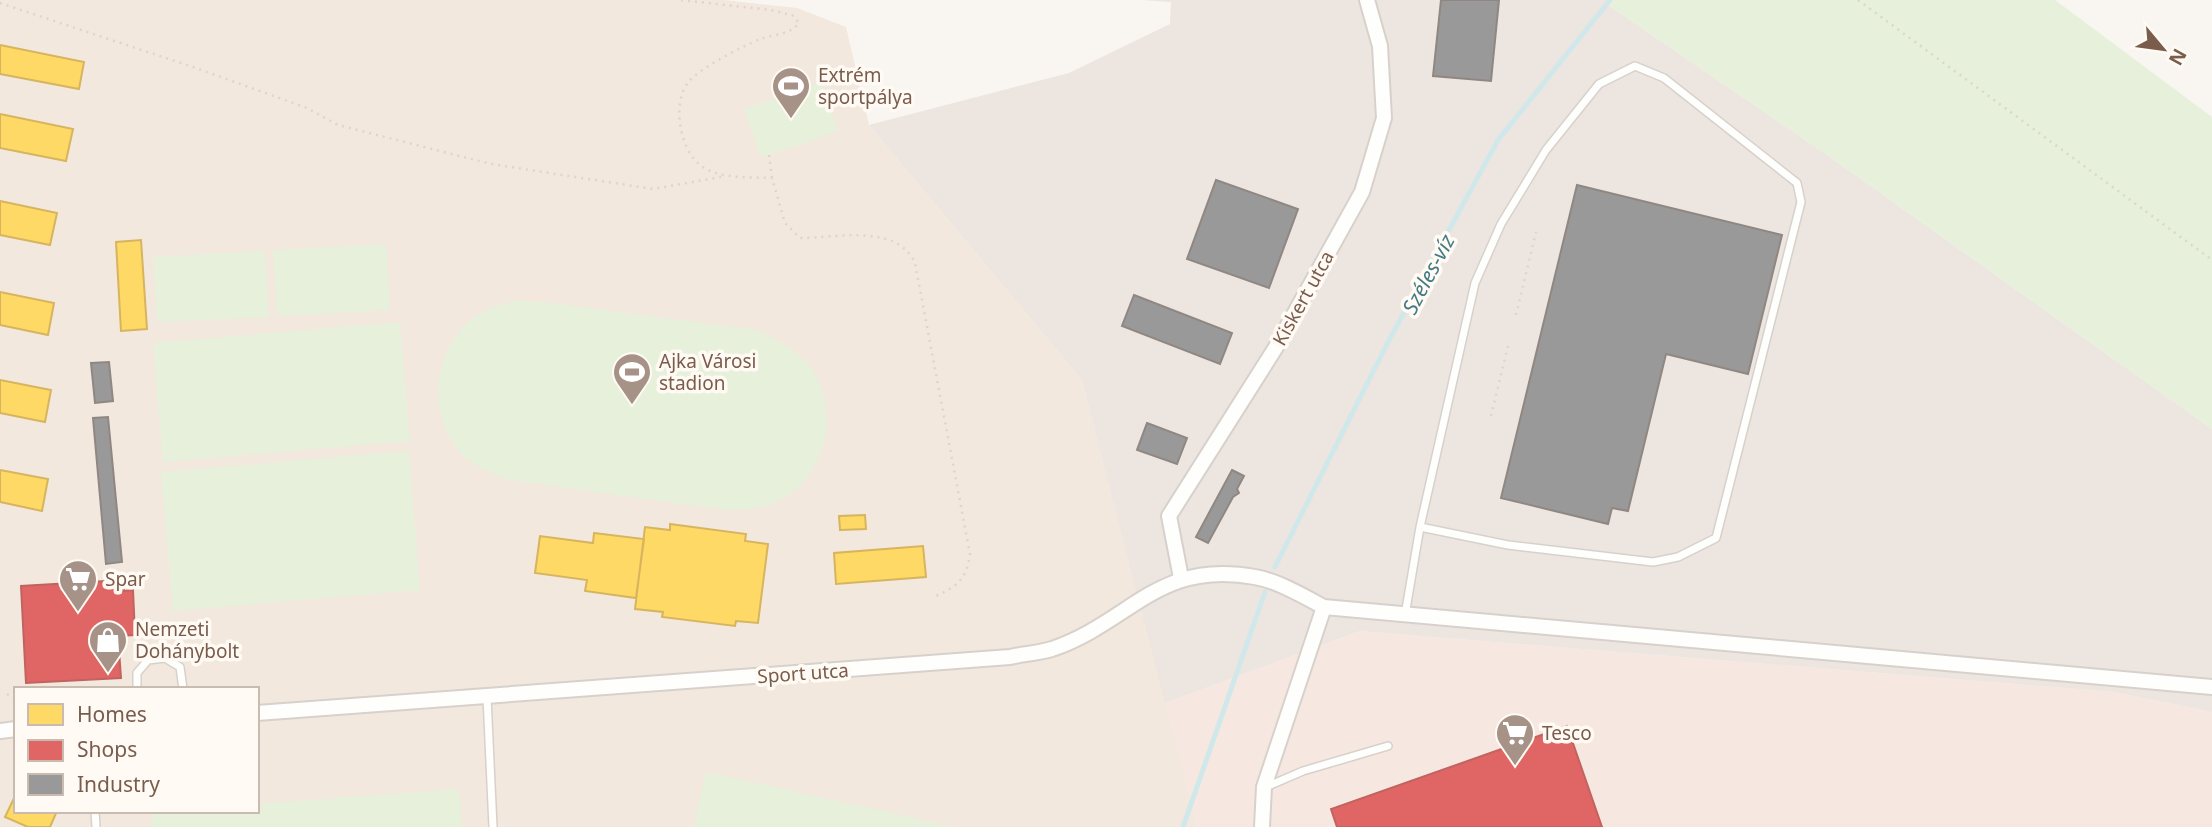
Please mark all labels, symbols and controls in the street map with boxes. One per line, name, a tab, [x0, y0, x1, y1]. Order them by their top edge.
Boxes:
north arrow	[2128, 14, 2198, 84]
text: N	[2163, 44, 2193, 70]
place label: Extrém sportpálya	[818, 62, 913, 110]
sports icon: Extrém sportpálya	[770, 65, 812, 120]
water label: Széles-víz	[1395, 229, 1461, 319]
street label: Kiskert utca	[1266, 246, 1340, 350]
place label: Ajka Városi stadion	[659, 348, 756, 396]
sports icon: Ajka Városi stadion	[611, 351, 653, 406]
supermarket icon: Spar	[57, 558, 99, 613]
place label: Spar	[105, 566, 146, 592]
place label: Nemzeti Dohánybolt	[135, 616, 239, 664]
shop icon: Nemzeti Dohánybolt	[87, 619, 129, 674]
street label: Sport utca	[756, 657, 850, 689]
legend	[14, 687, 259, 813]
text: Homes	[77, 700, 147, 728]
supermarket icon: Tesco	[1494, 712, 1536, 767]
place label: Tesco	[1542, 720, 1592, 746]
text: Shops	[77, 735, 137, 763]
text: Industry	[77, 770, 160, 798]

